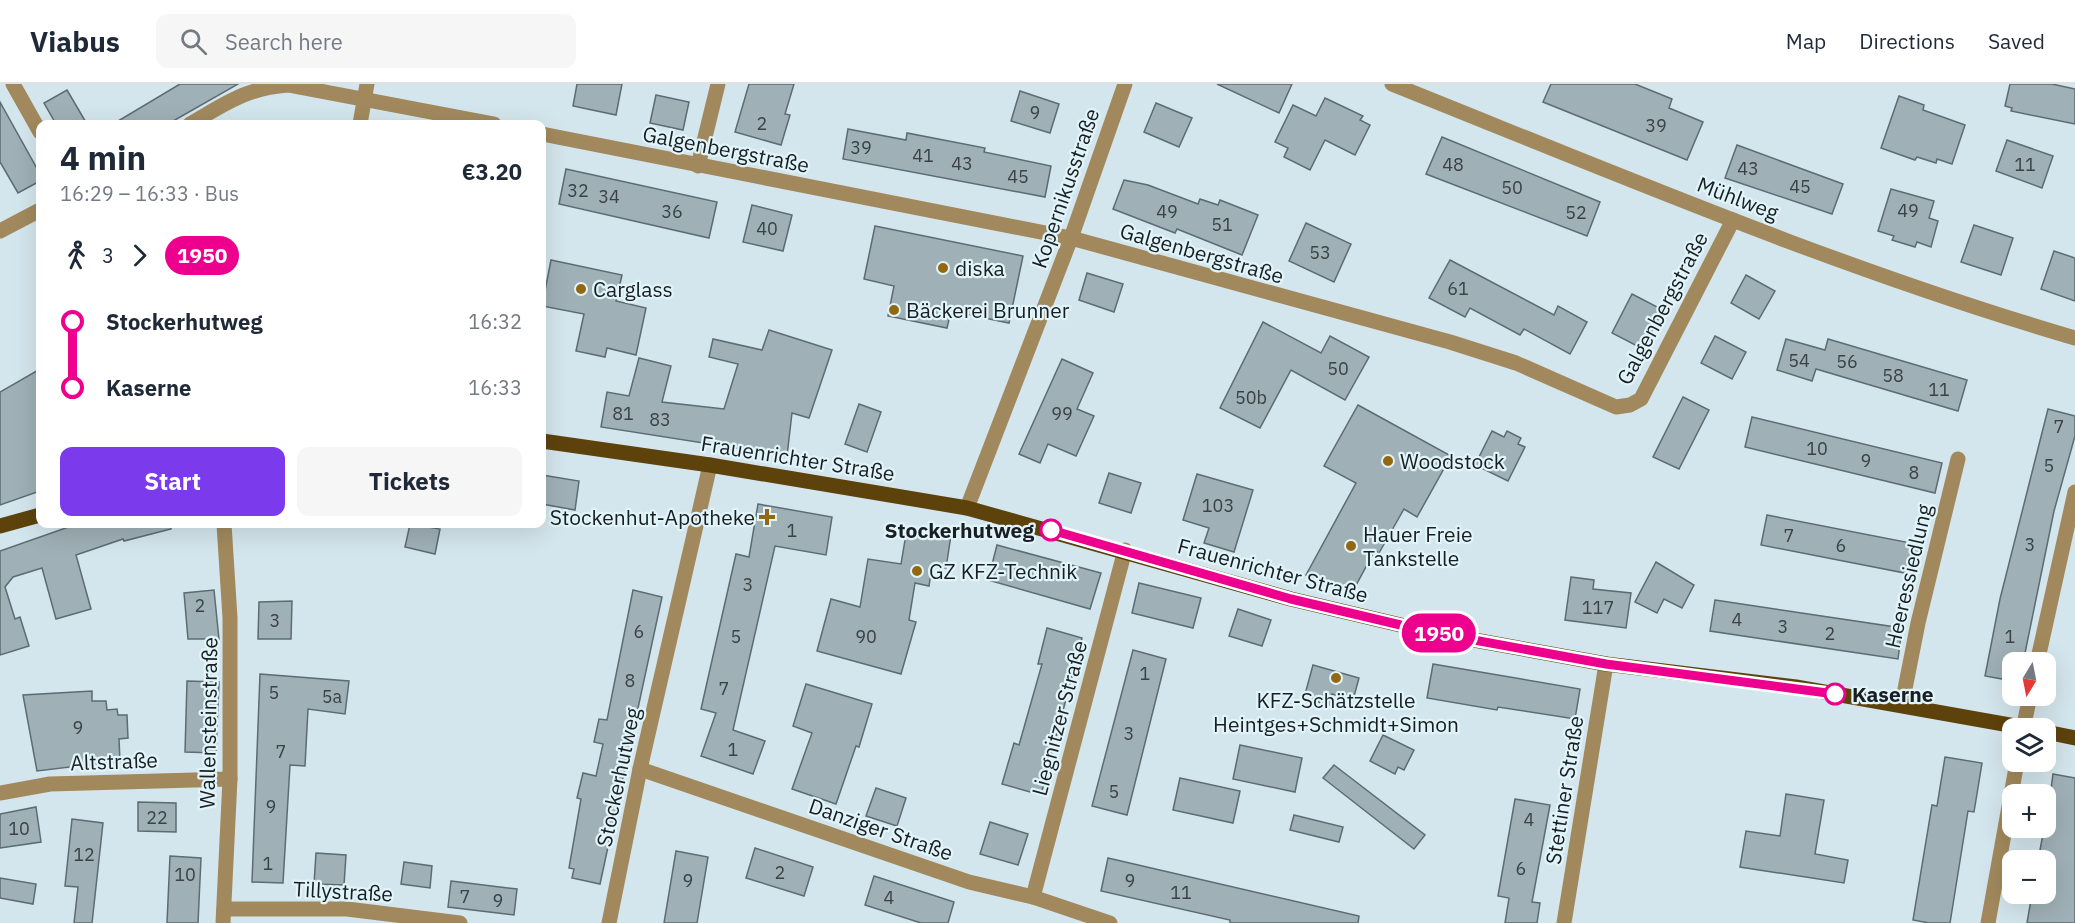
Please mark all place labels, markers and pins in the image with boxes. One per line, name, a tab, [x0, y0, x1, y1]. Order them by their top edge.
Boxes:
place label: diska	[955, 254, 1005, 282]
marker: diska	[936, 261, 950, 275]
place label: Carglass	[593, 275, 673, 303]
marker: Carglass	[574, 282, 588, 296]
place label: Bäckerei Brunner	[906, 296, 1070, 324]
marker: Bäckerei Brunner	[887, 303, 901, 317]
place label: Woodstock	[1400, 447, 1505, 475]
marker: Woodstock	[1381, 454, 1395, 468]
place label: Stockenhut-Apotheke	[550, 503, 755, 531]
marker: Stockenhut-Apotheke	[760, 510, 774, 524]
place label: Stockerhutweg	[885, 516, 1034, 544]
marker: Stockerhutweg	[1040, 519, 1062, 541]
place label: Hauer Freie Tankstelle	[1363, 520, 1472, 572]
marker: Hauer Freie Tankstelle	[1344, 539, 1358, 553]
place label: GZ KFZ-Technik	[929, 557, 1077, 585]
marker: GZ KFZ-Technik	[910, 564, 924, 578]
marker: KFZ-Schätzstelle Heintges+Schmidt+Simon	[1329, 671, 1343, 685]
place label: Kaserne	[1852, 680, 1934, 708]
marker: Kaserne	[1824, 683, 1846, 705]
place label: KFZ-Schätzstelle Heintges+Schmidt+Simon	[1213, 686, 1459, 738]

